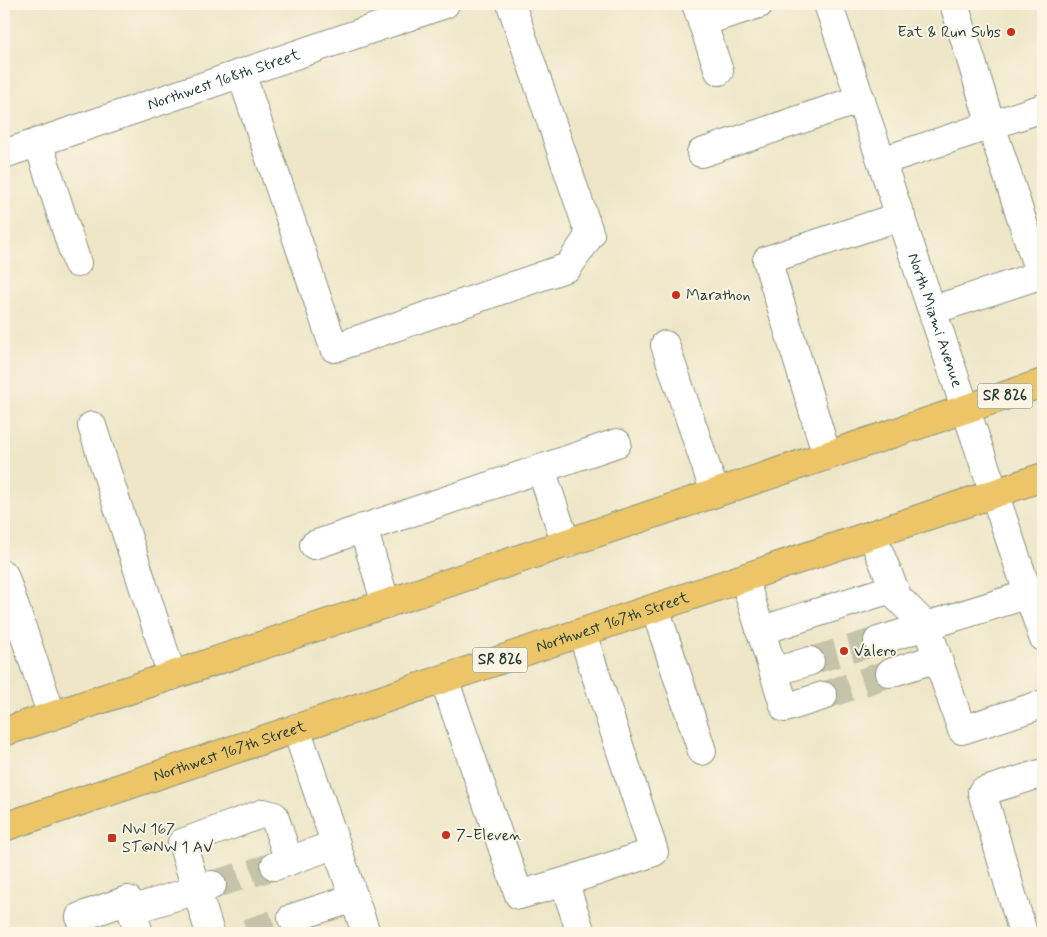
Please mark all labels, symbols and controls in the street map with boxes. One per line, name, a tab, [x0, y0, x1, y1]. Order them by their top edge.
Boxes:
place label: Eat & Run Subs	[897, 22, 1001, 43]
marker: Eat & Run Subs	[1005, 26, 1017, 38]
street label: Northwest 168th Street	[145, 43, 303, 115]
street label: North Miami Avenue	[903, 250, 968, 390]
place label: Marathon	[686, 285, 751, 306]
marker: Marathon	[670, 289, 682, 301]
road number: SR 826	[978, 384, 1032, 408]
street label: Northwest 167th Street	[533, 586, 692, 658]
place label: Valero	[854, 641, 896, 662]
marker: Valero	[838, 645, 850, 657]
road number: SR 826	[472, 648, 528, 672]
street label: Northwest 167th Street	[150, 715, 309, 787]
place label: NW 167 ST@NW 1 AV	[122, 819, 214, 858]
place label: 7-Eleven	[456, 825, 522, 846]
marker: 7-Eleven	[440, 829, 452, 841]
marker: NW 167 ST@NW 1 AV	[106, 832, 118, 844]

